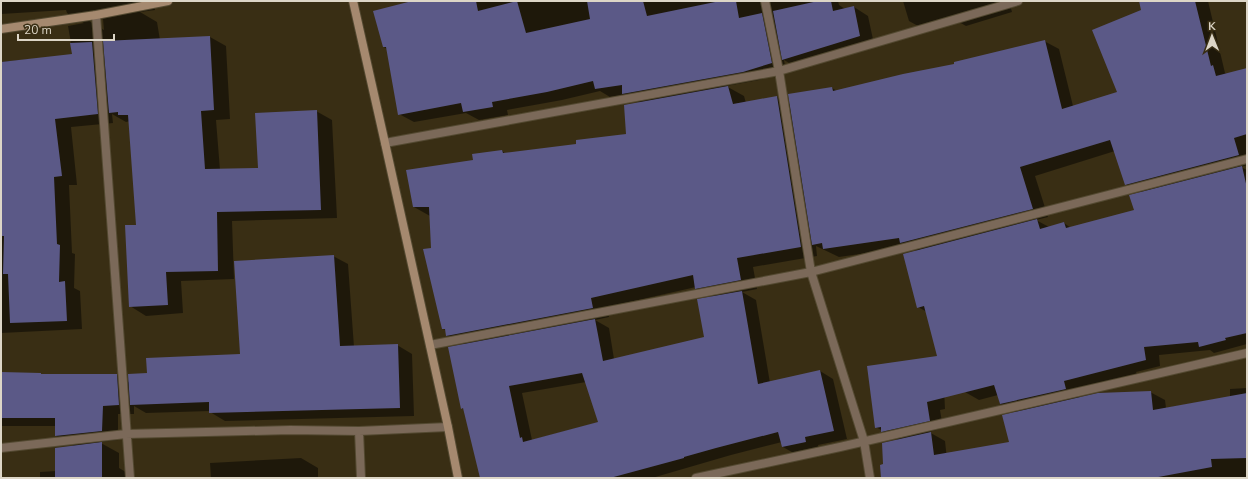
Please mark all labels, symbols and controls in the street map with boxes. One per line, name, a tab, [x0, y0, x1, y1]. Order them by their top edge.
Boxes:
scale bar	[18, 16, 114, 42]
north arrow	[1192, 16, 1232, 56]
text: K	[1208, 19, 1216, 34]
text: 20 m	[24, 22, 52, 38]

